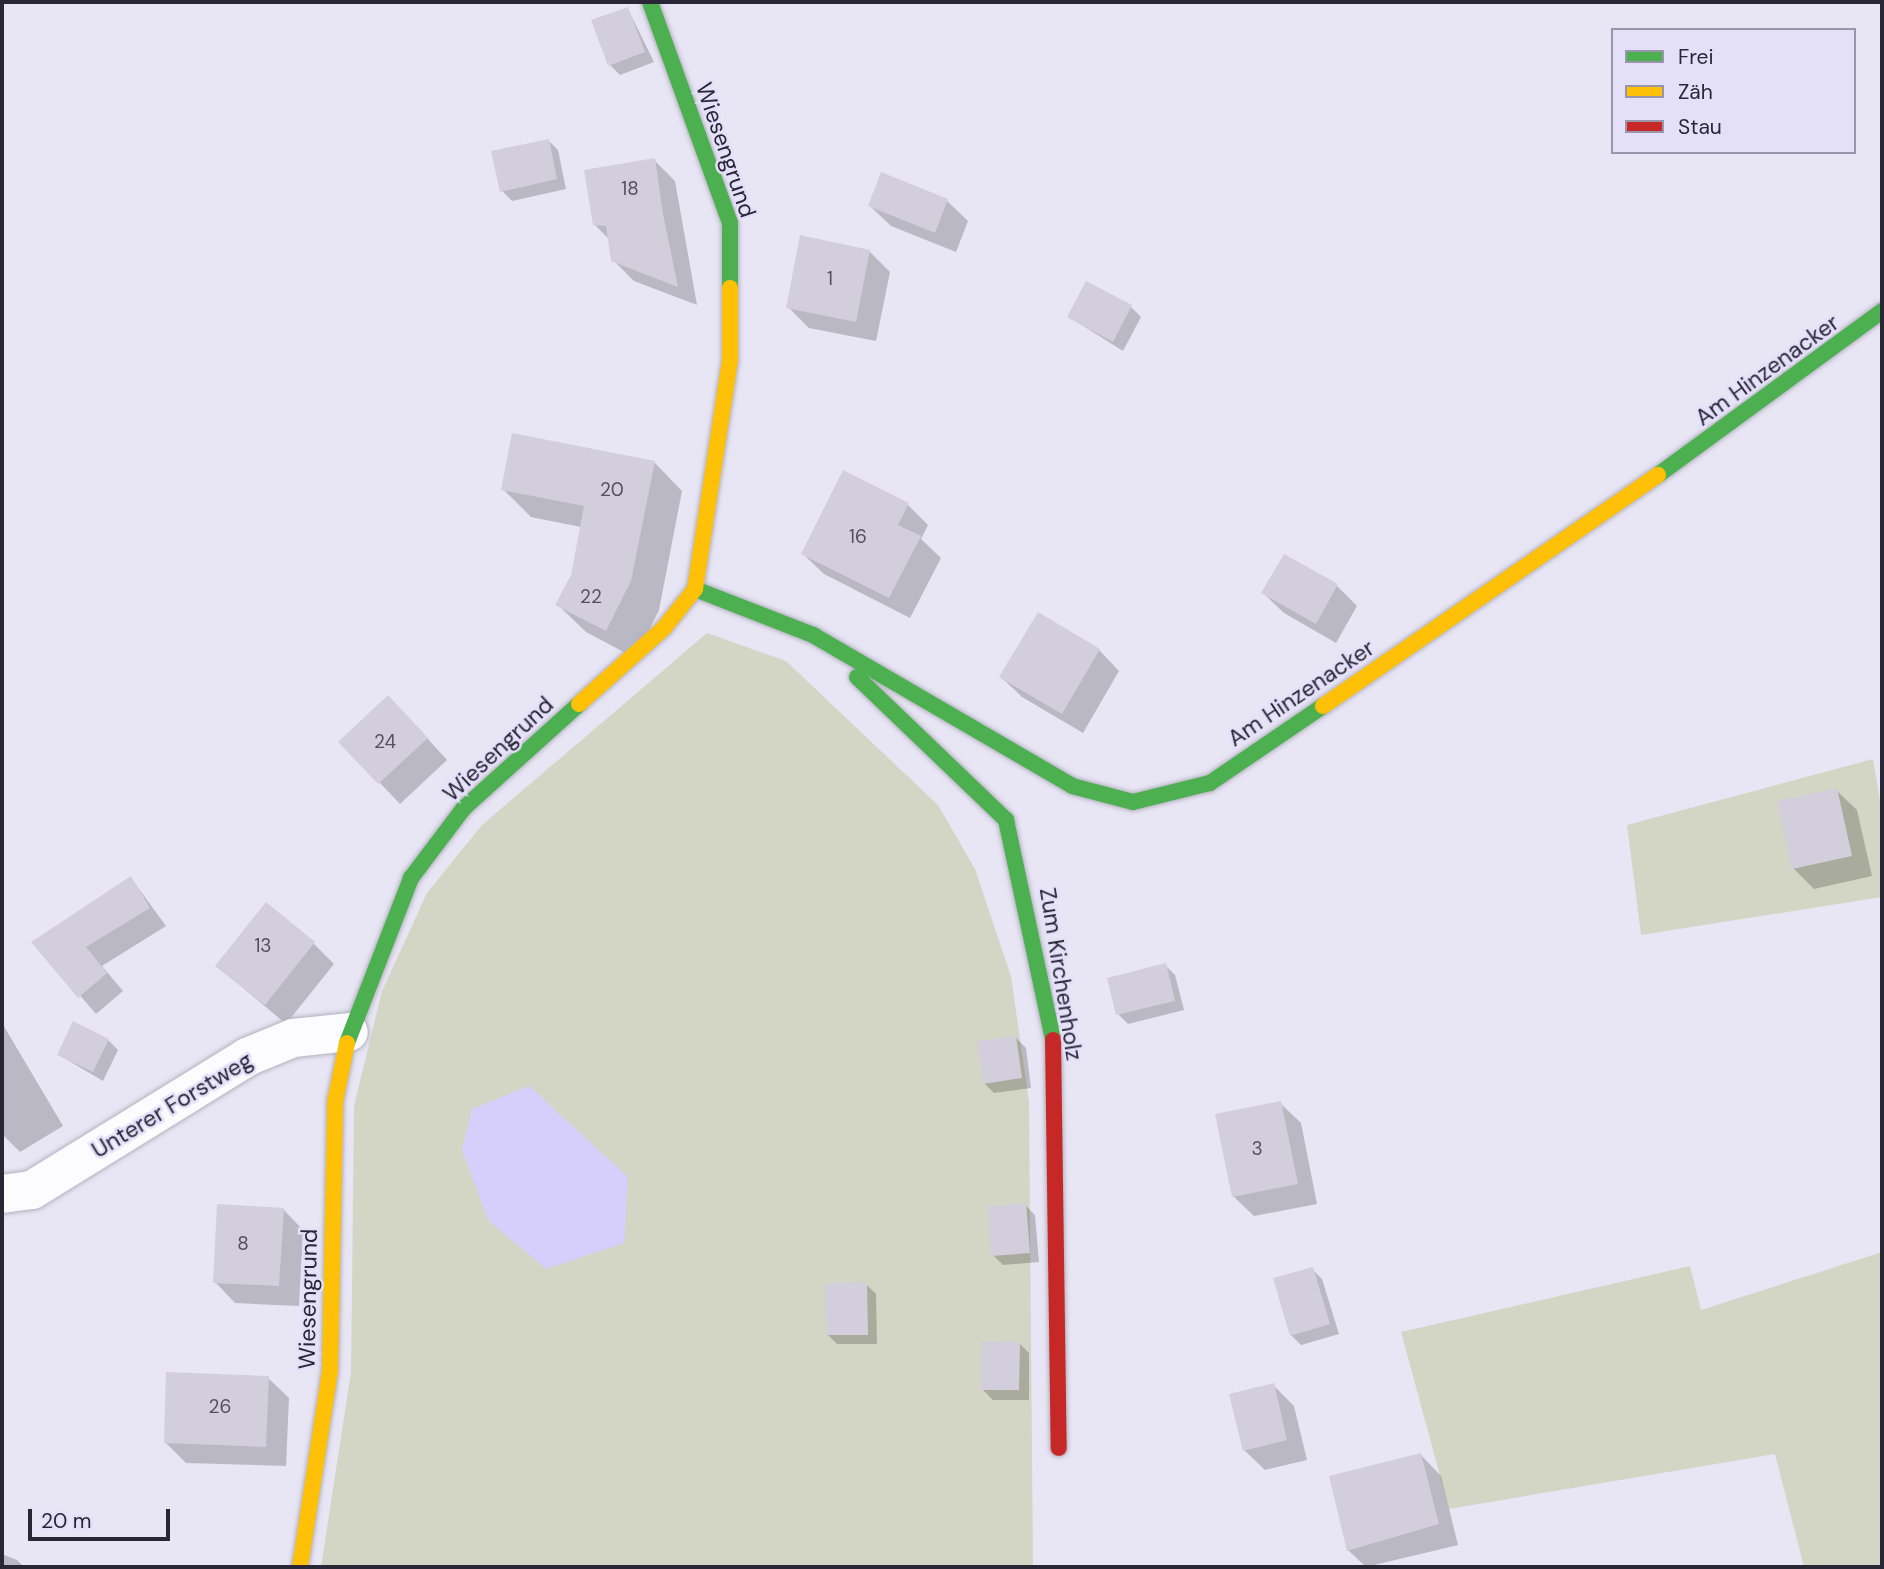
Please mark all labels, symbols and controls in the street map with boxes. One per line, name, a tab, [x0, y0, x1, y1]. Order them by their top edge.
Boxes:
legend	[1611, 28, 1856, 154]
text: Frei	[1678, 43, 1714, 71]
text: Zäh	[1678, 78, 1713, 106]
street label: Wiesengrund	[690, 79, 762, 221]
text: Stau	[1678, 113, 1722, 141]
house number: 18	[621, 178, 639, 200]
house number: 1	[827, 268, 833, 290]
street label: Am Hinzenacker	[1690, 309, 1844, 431]
house number: 20	[600, 479, 624, 501]
house number: 16	[849, 526, 867, 548]
house number: 22	[580, 586, 602, 608]
street label: Am Hinzenacker	[1222, 634, 1380, 752]
street label: Wiesengrund	[437, 691, 559, 807]
house number: 24	[374, 731, 396, 753]
street label: Zum Kirchenholz	[1034, 886, 1088, 1062]
house number: 13	[254, 935, 272, 957]
street label: Unterer Forstweg	[87, 1046, 257, 1164]
house number: 3	[1251, 1138, 1263, 1160]
street label: Wiesengrund	[293, 1228, 323, 1370]
house number: 8	[237, 1233, 249, 1255]
house number: 26	[209, 1396, 231, 1418]
scale bar	[32, 1496, 173, 1540]
text: 20 m	[41, 1507, 92, 1535]

